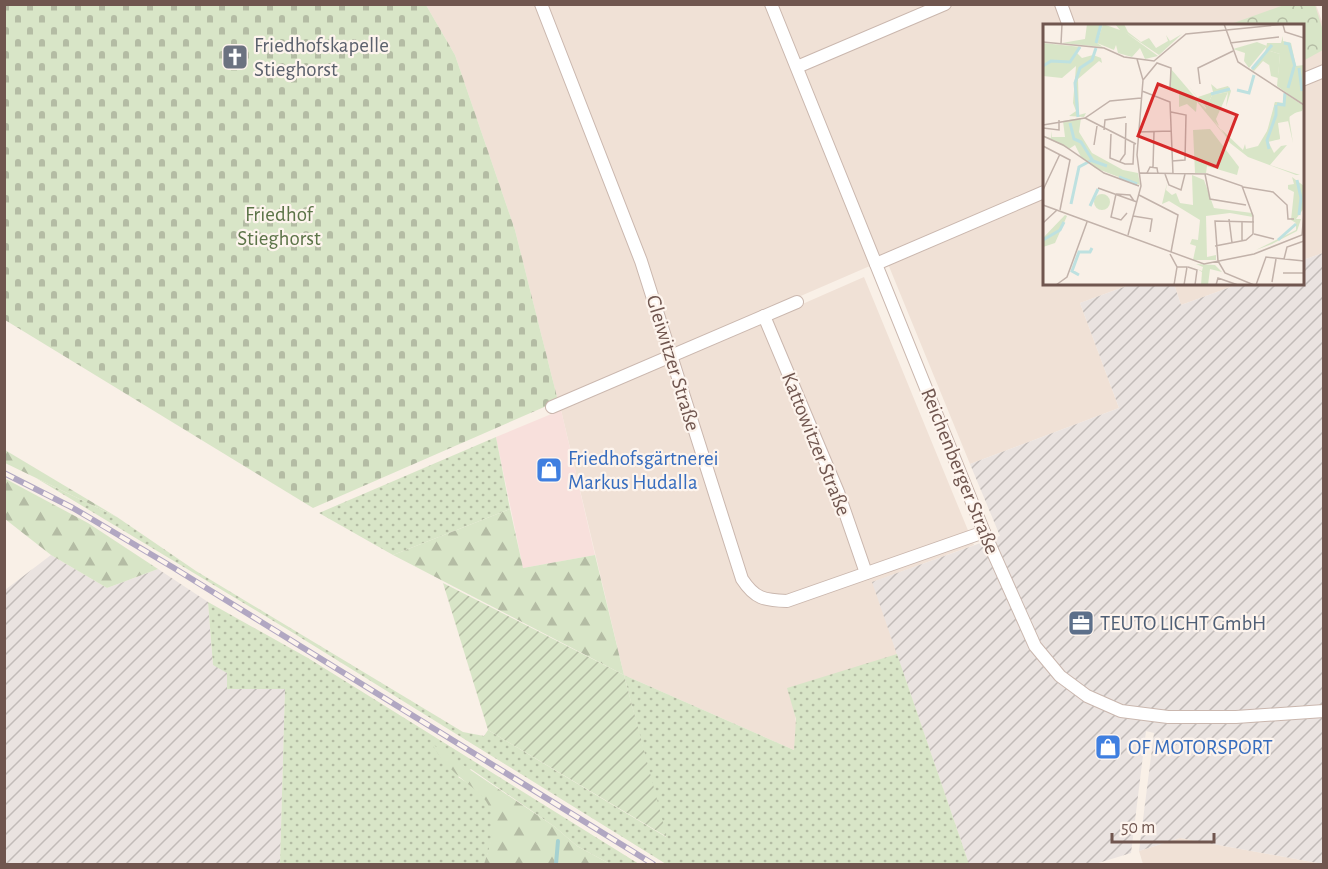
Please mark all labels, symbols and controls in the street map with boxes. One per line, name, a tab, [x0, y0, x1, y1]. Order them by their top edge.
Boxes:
inset map	[1043, 24, 1304, 285]
place label: Friedhofskapelle Stieghorst	[254, 35, 389, 80]
church icon: Friedhofskapelle Stieghorst	[220, 42, 250, 72]
park label: Friedhof Stieghorst	[237, 204, 321, 249]
street label: Gleiwitzer Straße	[642, 293, 704, 433]
street label: Kattowitzer Straße	[778, 369, 854, 519]
street label: Reichenberger Straße	[917, 385, 1003, 557]
place label: Friedhofsgärtnerei Markus Hudalla	[568, 448, 719, 493]
shop icon: Friedhofsgärtnerei Markus Hudalla	[534, 455, 564, 485]
office icon: TEUTO LICHT GmbH	[1066, 608, 1096, 638]
place label: TEUTO LICHT GmbH	[1100, 613, 1266, 634]
shop icon: OF MOTORSPORT	[1093, 732, 1123, 762]
place label: OF MOTORSPORT	[1128, 737, 1273, 758]
scale bar	[1112, 806, 1214, 844]
text: 50 m	[1121, 819, 1155, 837]

